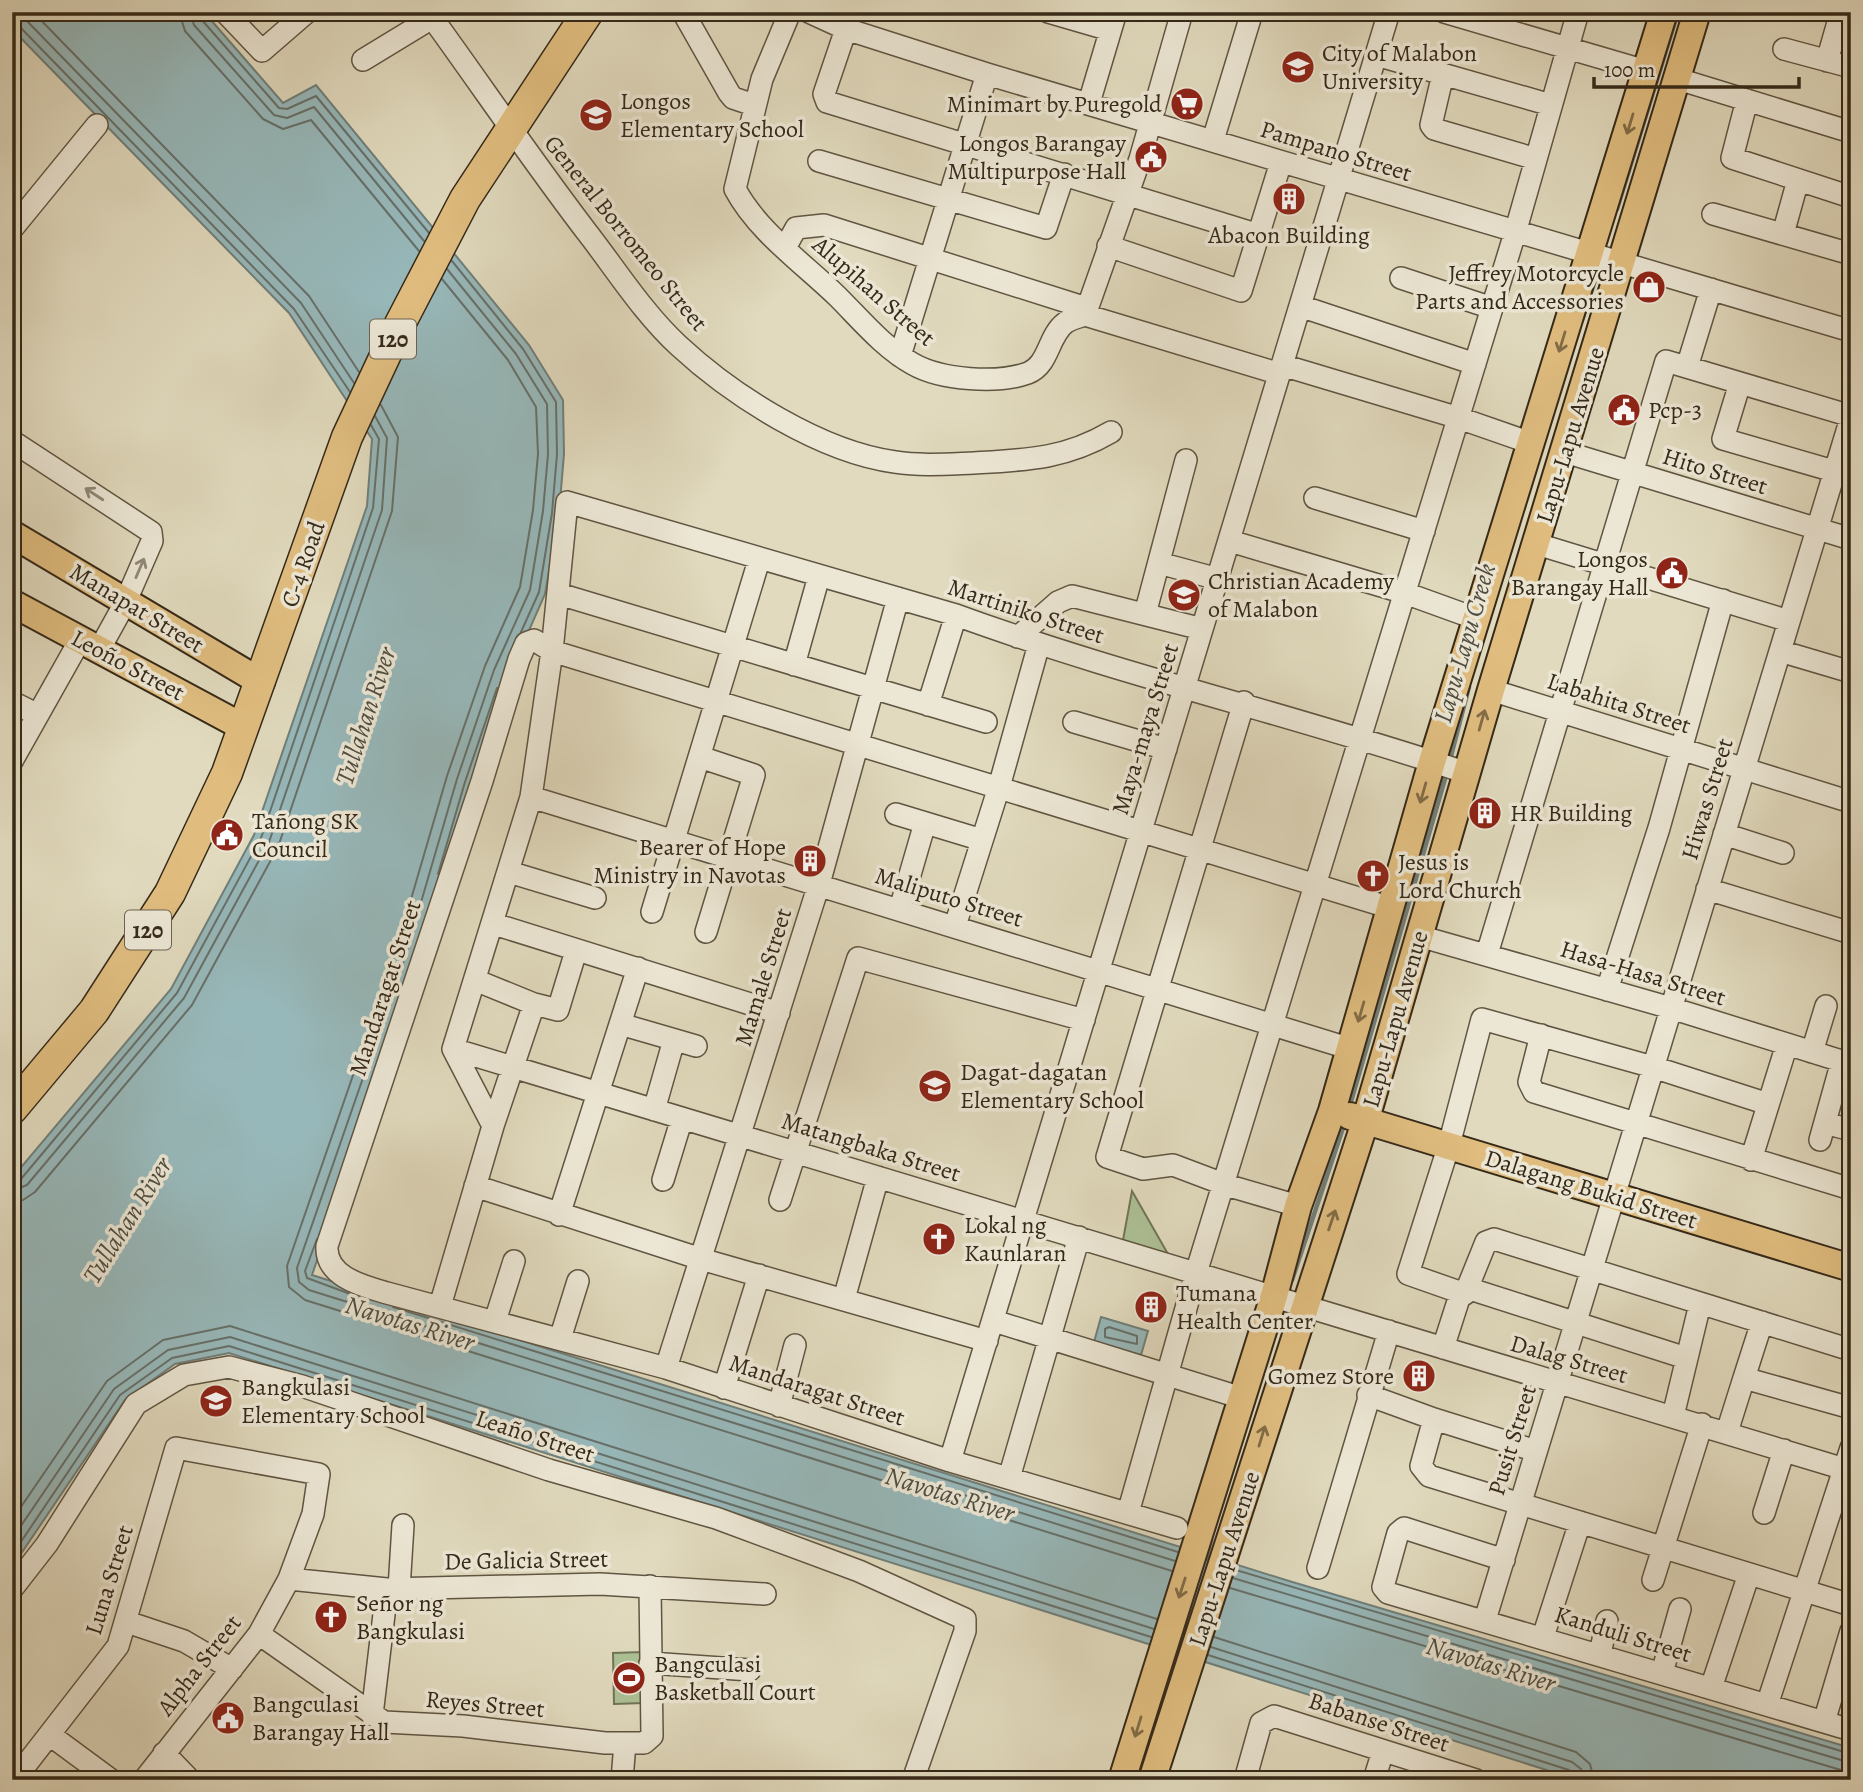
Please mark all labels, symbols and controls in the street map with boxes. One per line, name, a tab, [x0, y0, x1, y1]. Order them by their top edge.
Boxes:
place label: City of Malabon University	[1322, 37, 1477, 97]
scale bar	[1594, 46, 1798, 90]
school or university icon: City of Malabon University	[1279, 48, 1317, 86]
text: 100 m	[1604, 56, 1655, 84]
place label: Longos Elementary School	[620, 85, 804, 145]
supermarket icon: Minimart by Puregold	[1168, 85, 1206, 123]
place label: Minimart by Puregold	[947, 88, 1162, 120]
school or university icon: Longos Elementary School	[577, 96, 615, 134]
street label: Pampano Street	[1256, 113, 1416, 189]
one-way arrow	[1622, 113, 1635, 135]
place label: Longos Barangay Multipurpose Hall	[947, 127, 1126, 187]
street label: General Borromeo Street	[537, 128, 715, 338]
public building icon: Longos Barangay Multipurpose Hall	[1132, 138, 1170, 176]
building icon: Abacon Building	[1270, 180, 1308, 218]
place label: Abacon Building	[1207, 219, 1370, 251]
street label: Alupihan Street	[805, 228, 942, 353]
place label: Jeffrey Motorcycle Parts and Accessories	[1415, 257, 1624, 317]
shop icon: Jeffrey Motorcycle Parts and Accessories	[1630, 268, 1668, 306]
road number: 120	[370, 320, 416, 358]
one-way arrow	[1555, 330, 1568, 352]
street label: Lapu-Lapu Avenue	[1528, 343, 1612, 527]
public building icon: Pcp-3	[1605, 391, 1643, 429]
place label: Pcp-3	[1648, 394, 1702, 426]
street label: Hito Street	[1659, 440, 1772, 502]
one-way arrow	[85, 486, 105, 500]
street label: C-4 Road	[273, 517, 333, 611]
place label: Longos Barangay Hall	[1511, 543, 1648, 603]
public building icon: Longos Barangay Hall	[1653, 554, 1691, 592]
street label: Manapat Street	[64, 555, 210, 661]
one-way arrow	[135, 558, 148, 579]
water label: Lapu-Lapu Creek	[1425, 559, 1504, 727]
place label: Christian Academy of Malabon	[1208, 565, 1394, 625]
street label: Martiniko Street	[944, 571, 1108, 651]
school or university icon: Christian Academy of Malabon	[1165, 576, 1203, 614]
street label: Leoño Street	[66, 622, 190, 708]
street label: Maya-maya Street	[1104, 639, 1186, 819]
water label: Tullahan River	[327, 642, 405, 790]
street label: Labahita Street	[1543, 665, 1695, 741]
one-way arrow	[1477, 710, 1490, 732]
street label: Hiwas Street	[1673, 734, 1741, 864]
one-way arrow	[1416, 782, 1429, 804]
building icon: HR Building	[1466, 794, 1504, 832]
place label: HR Building	[1510, 797, 1632, 829]
place label: Tañong SK Council	[252, 805, 358, 865]
public building icon: Tañong SK Council	[208, 816, 246, 854]
place label: Bearer of Hope Ministry in Navotas	[593, 831, 786, 891]
building icon: Bearer of Hope Ministry in Navotas	[791, 842, 829, 880]
place label: Jesus is Lord Church	[1398, 846, 1522, 906]
church icon: Jesus is Lord Church	[1354, 857, 1392, 895]
street label: Maliputo Street	[871, 859, 1027, 935]
street label: Mandaragat Street	[341, 896, 429, 1080]
street label: Mamale Street	[727, 904, 799, 1050]
road number: 120	[125, 911, 171, 950]
street label: Lapu-Lapu Avenue	[1354, 927, 1436, 1111]
street label: Hasa-Hasa Street	[1556, 933, 1730, 1013]
one-way arrow	[1354, 1000, 1367, 1023]
place label: Dagat-dagatan Elementary School	[960, 1056, 1144, 1116]
school or university icon: Dagat-dagatan Elementary School	[916, 1067, 954, 1105]
street label: Matangbaka Street	[778, 1105, 964, 1189]
street label: Dalagang Bukid Street	[1481, 1141, 1701, 1237]
water label: Tullahan River	[75, 1149, 181, 1290]
place label: Lokal ng Kaunlaran	[964, 1209, 1066, 1269]
one-way arrow	[1327, 1209, 1339, 1231]
church icon: Lokal ng Kaunlaran	[920, 1220, 958, 1258]
place label: Tumana Health Center	[1176, 1277, 1313, 1337]
water label: Navotas River	[341, 1287, 480, 1360]
building icon: Tumana Health Center	[1132, 1288, 1170, 1326]
street label: Dalag Street	[1506, 1327, 1632, 1391]
street label: Mandaragat Street	[725, 1346, 909, 1434]
building icon: Gomez Store	[1400, 1357, 1438, 1395]
place label: Gomez Store	[1268, 1360, 1394, 1392]
place label: Bangkulasi Elementary School	[241, 1371, 425, 1431]
street label: Pusit Street	[1480, 1381, 1544, 1499]
school or university icon: Bangkulasi Elementary School	[197, 1382, 235, 1420]
street label: Leaño Street	[471, 1402, 599, 1470]
one-way arrow	[1257, 1426, 1270, 1448]
water label: Navotas River	[881, 1458, 1020, 1531]
street label: Lapu-Lapu Avenue	[1181, 1467, 1267, 1651]
street label: Luna Street	[77, 1521, 141, 1639]
street label: De Galicia Street	[444, 1543, 608, 1577]
one-way arrow	[1175, 1577, 1188, 1599]
place label: Señor ng Bangkulasi	[356, 1587, 465, 1647]
church icon: Señor ng Bangkulasi	[312, 1598, 350, 1636]
street label: Kanduli Street	[1551, 1598, 1695, 1670]
street label: Alpha Street	[149, 1608, 249, 1723]
water label: Navotas River	[1422, 1628, 1561, 1701]
place label: Bangculasi Basketball Court	[654, 1648, 816, 1708]
sports icon: Bangculasi Basketball Court	[610, 1659, 648, 1697]
street label: Reyes Street	[424, 1683, 546, 1725]
street label: Babanse Street	[1305, 1684, 1454, 1760]
place label: Bangculasi Barangay Hall	[252, 1688, 389, 1748]
public building icon: Bangculasi Barangay Hall	[209, 1699, 247, 1737]
one-way arrow	[1131, 1715, 1144, 1737]

